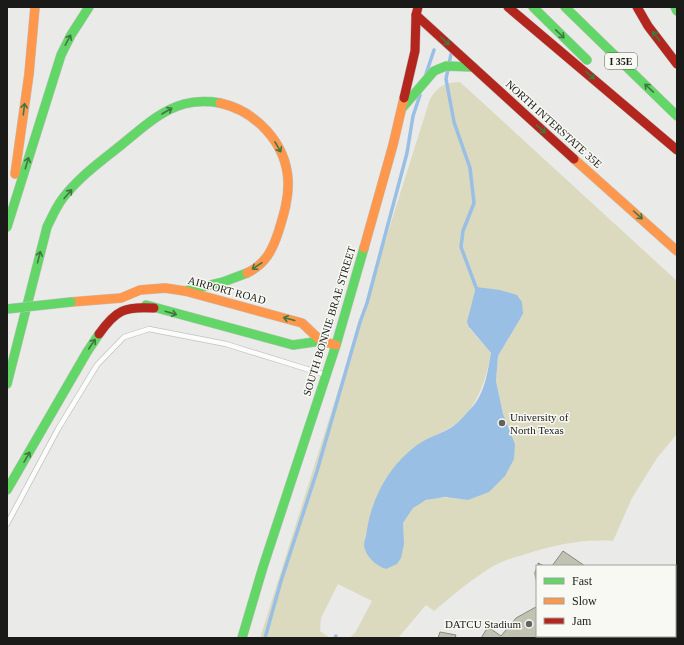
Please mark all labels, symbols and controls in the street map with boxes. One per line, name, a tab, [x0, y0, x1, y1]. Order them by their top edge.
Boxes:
one-way arrow	[555, 29, 565, 38]
one-way arrow	[652, 30, 660, 41]
one-way arrow	[65, 34, 73, 46]
one-way arrow	[440, 36, 450, 46]
road number: I 35E	[605, 53, 637, 69]
one-way arrow	[584, 71, 595, 80]
street label: NORTH INTERSTATE 35E	[504, 78, 605, 170]
one-way arrow	[644, 84, 654, 93]
one-way arrow	[20, 103, 28, 116]
one-way arrow	[161, 107, 173, 115]
one-way arrow	[536, 124, 546, 133]
one-way arrow	[274, 141, 282, 153]
one-way arrow	[24, 157, 31, 170]
one-way arrow	[63, 189, 72, 199]
one-way arrow	[633, 210, 643, 220]
street label: SOUTH BONNIE BRAE STREET	[300, 244, 358, 397]
one-way arrow	[36, 251, 44, 264]
one-way arrow	[251, 262, 262, 270]
street label: AIRPORT ROAD	[187, 274, 267, 306]
one-way arrow	[165, 310, 178, 317]
one-way arrow	[283, 315, 296, 323]
one-way arrow	[88, 339, 96, 350]
place label: University of North Texas	[510, 411, 569, 436]
marker: University of North Texas	[497, 418, 507, 428]
one-way arrow	[23, 451, 31, 463]
legend	[536, 565, 676, 637]
text: Fast	[572, 574, 593, 588]
text: Slow	[572, 594, 597, 608]
text: Jam	[572, 614, 592, 628]
place label: DATCU Stadium	[445, 618, 521, 630]
marker: DATCU Stadium	[524, 619, 534, 629]

